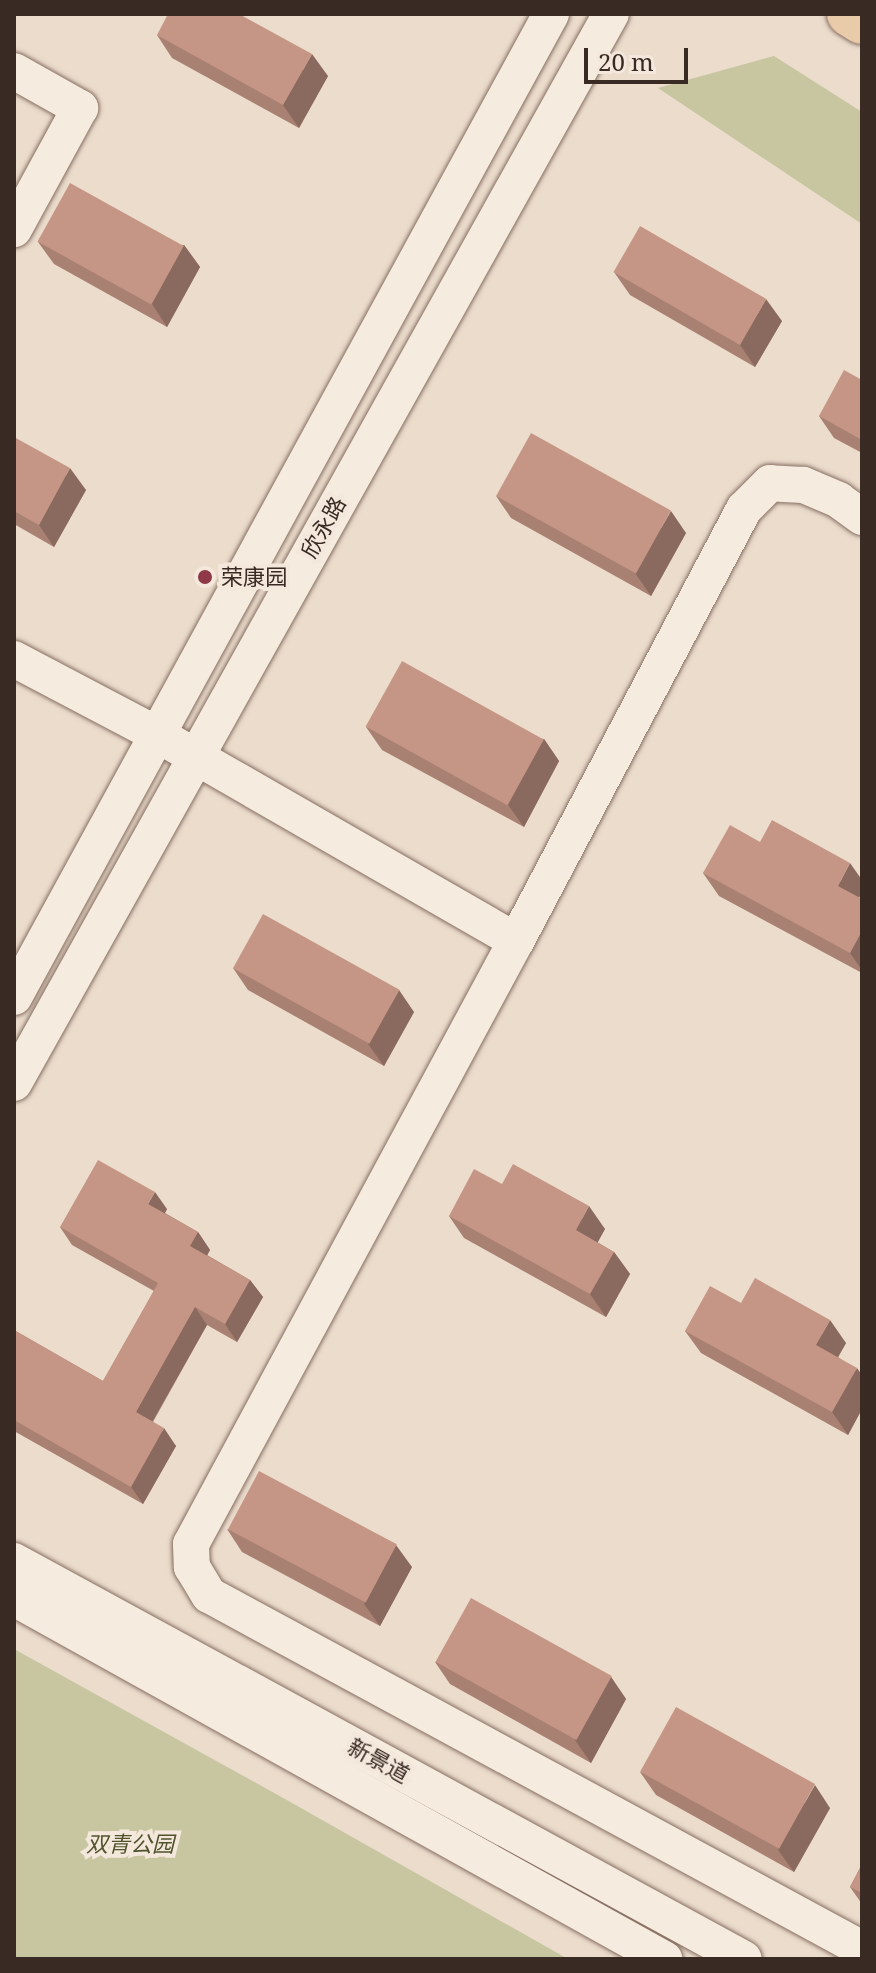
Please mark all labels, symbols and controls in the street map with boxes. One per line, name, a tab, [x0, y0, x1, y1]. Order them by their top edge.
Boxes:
scale bar	[588, 32, 692, 82]
text: 20 m	[598, 45, 654, 78]
street label: 欣永路	[295, 492, 351, 562]
place label: 荣康园	[221, 564, 287, 590]
marker: 荣康园	[196, 568, 214, 586]
street label: 新景道	[344, 1732, 414, 1788]
park label: 双青公园	[86, 1831, 174, 1857]

